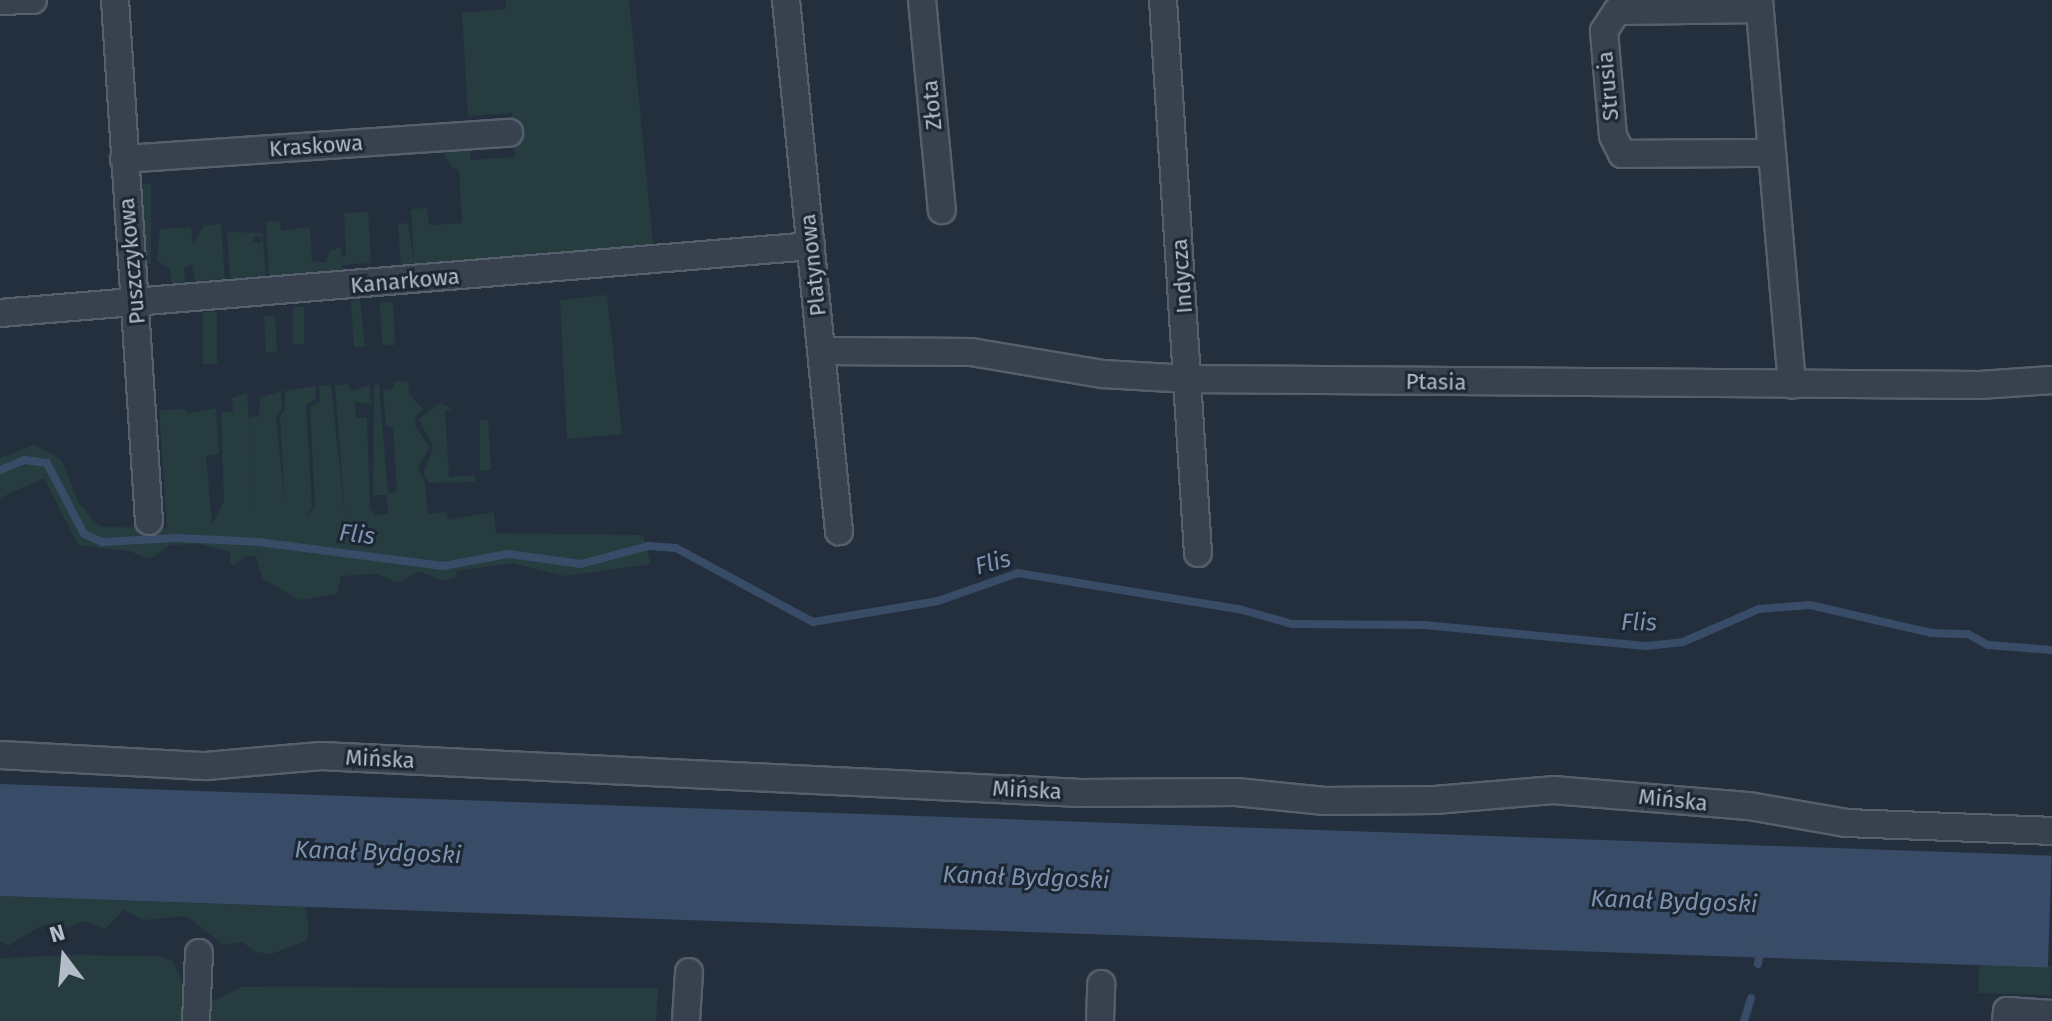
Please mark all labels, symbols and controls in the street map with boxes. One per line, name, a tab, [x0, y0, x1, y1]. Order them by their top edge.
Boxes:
street label: Strusia	[1592, 50, 1624, 122]
street label: Złota	[917, 79, 947, 131]
street label: Kraskowa	[268, 130, 364, 162]
street label: Puszczykowa	[113, 197, 151, 325]
street label: Platynowa	[795, 213, 831, 317]
street label: Indycza	[1166, 238, 1198, 314]
street label: Kanarkowa	[349, 263, 461, 299]
street label: Ptasia	[1405, 368, 1467, 396]
water label: Flis	[337, 519, 377, 551]
water label: Flis	[972, 544, 1014, 582]
water label: Flis	[1621, 608, 1657, 638]
street label: Mińska	[345, 744, 415, 774]
street label: Mińska	[992, 775, 1062, 805]
street label: Mińska	[1637, 783, 1709, 817]
water label: Kanał Bydgoski	[294, 836, 462, 870]
water label: Kanał Bydgoski	[942, 861, 1110, 895]
water label: Kanał Bydgoski	[1590, 885, 1758, 919]
north arrow	[24, 917, 104, 997]
text: N	[47, 918, 68, 948]

